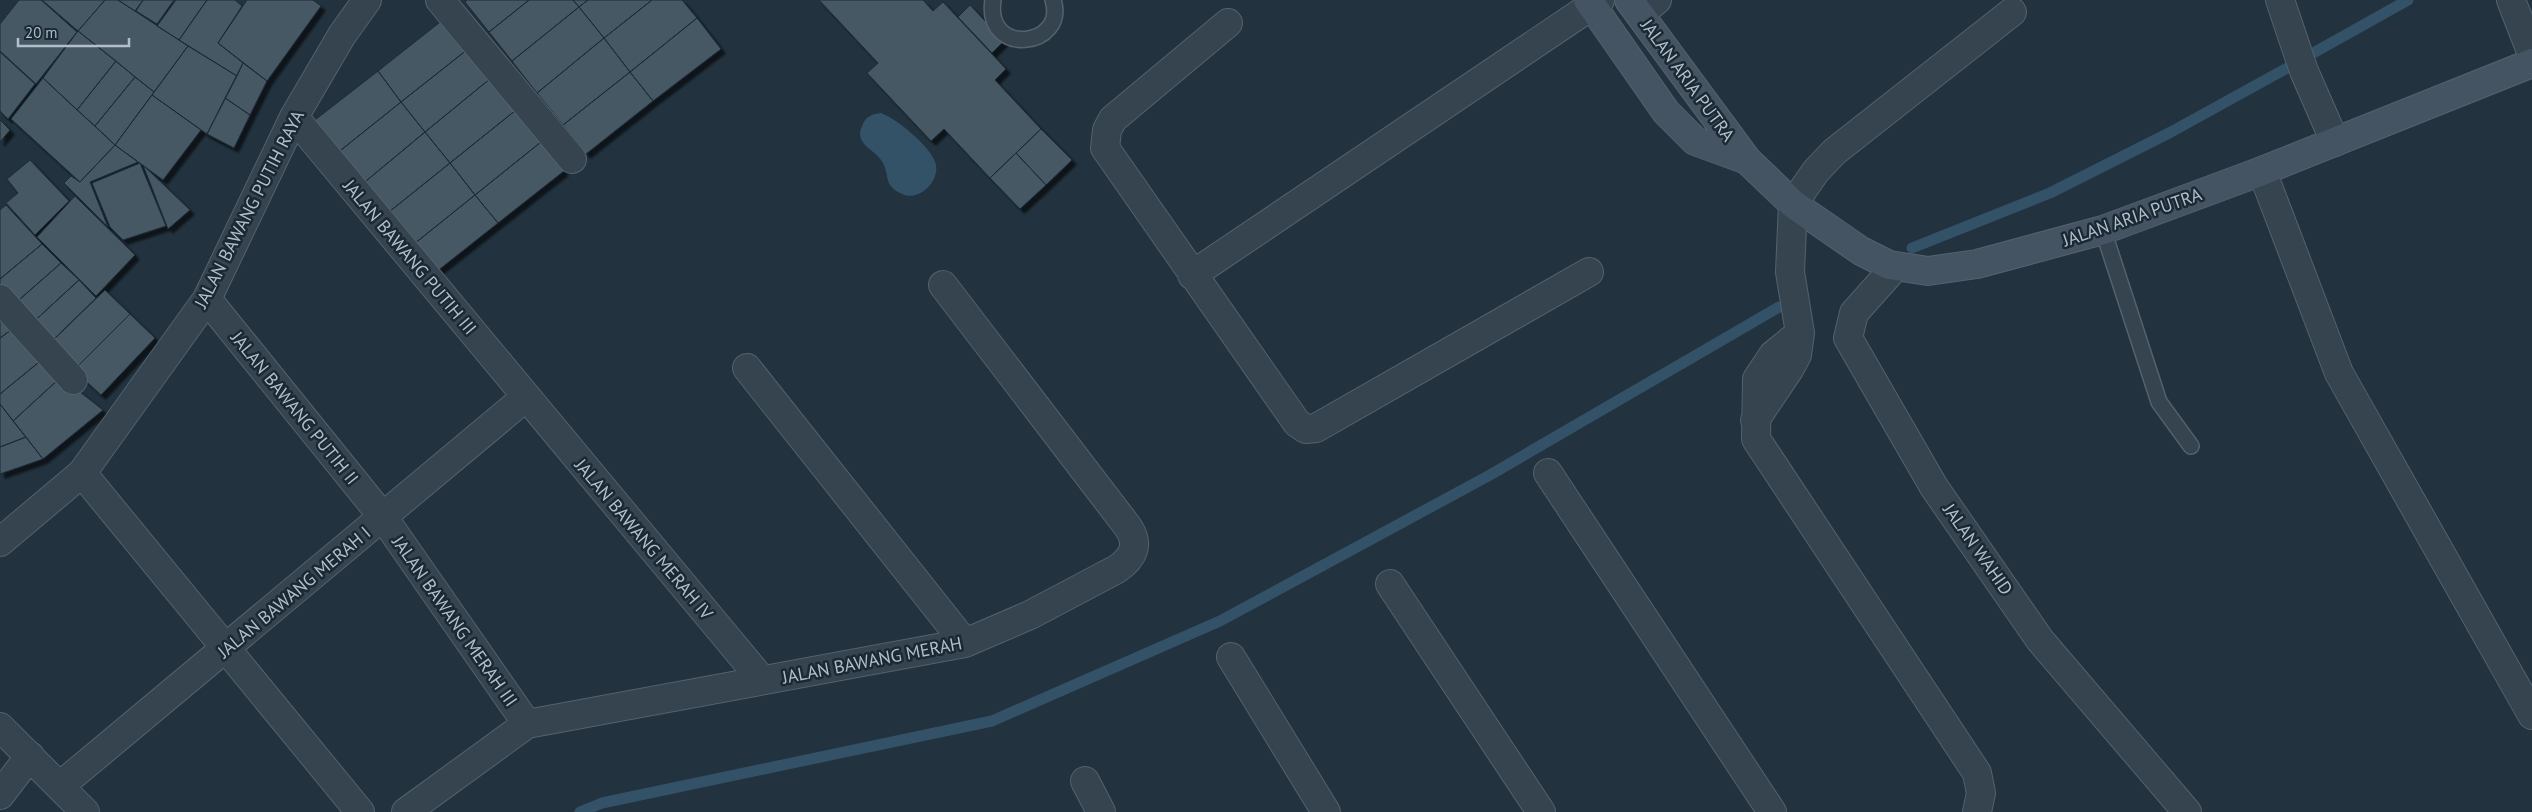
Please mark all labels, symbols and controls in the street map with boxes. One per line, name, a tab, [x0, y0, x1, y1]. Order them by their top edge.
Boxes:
street label: JALAN ARIA PUTRA	[1635, 13, 1740, 146]
scale bar	[18, 15, 129, 47]
text: 20 m	[25, 23, 58, 42]
street label: JALAN BAWANG PUTIH RAYA	[189, 106, 309, 313]
street label: JALAN BAWANG PUTIH III	[338, 174, 482, 339]
street label: JALAN ARIA PUTRA	[2058, 182, 2205, 252]
street label: JALAN BAWANG PUTIH II	[226, 326, 364, 489]
street label: JALAN BAWANG MERAH IV	[569, 453, 719, 625]
street label: JALAN WAHID	[1938, 498, 2018, 599]
street label: JALAN BAWANG MERAH I	[212, 521, 375, 663]
street label: JALAN BAWANG MERAH III	[387, 530, 523, 711]
street label: JALAN BAWANG MERAH	[779, 631, 964, 689]

